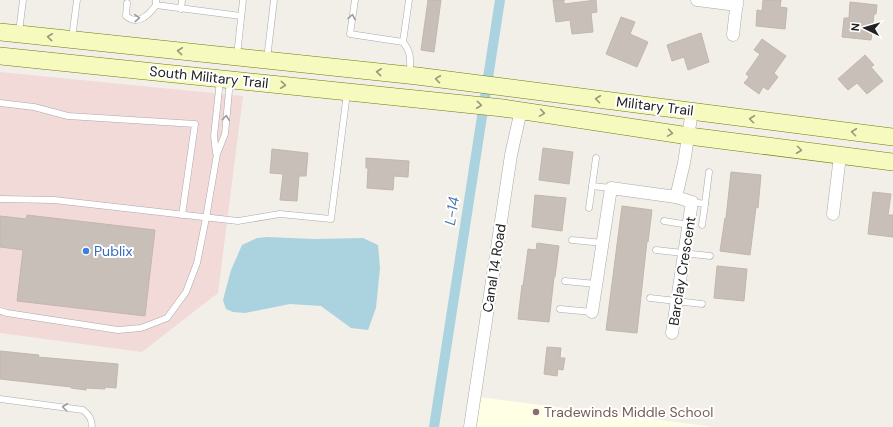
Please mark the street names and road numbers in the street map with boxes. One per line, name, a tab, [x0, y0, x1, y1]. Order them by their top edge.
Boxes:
street label: South Military Trail	[149, 62, 269, 92]
street label: Military Trail	[615, 92, 695, 120]
street label: Barclay Crescent	[664, 215, 700, 327]
street label: Canal 14 Road	[478, 222, 510, 314]

